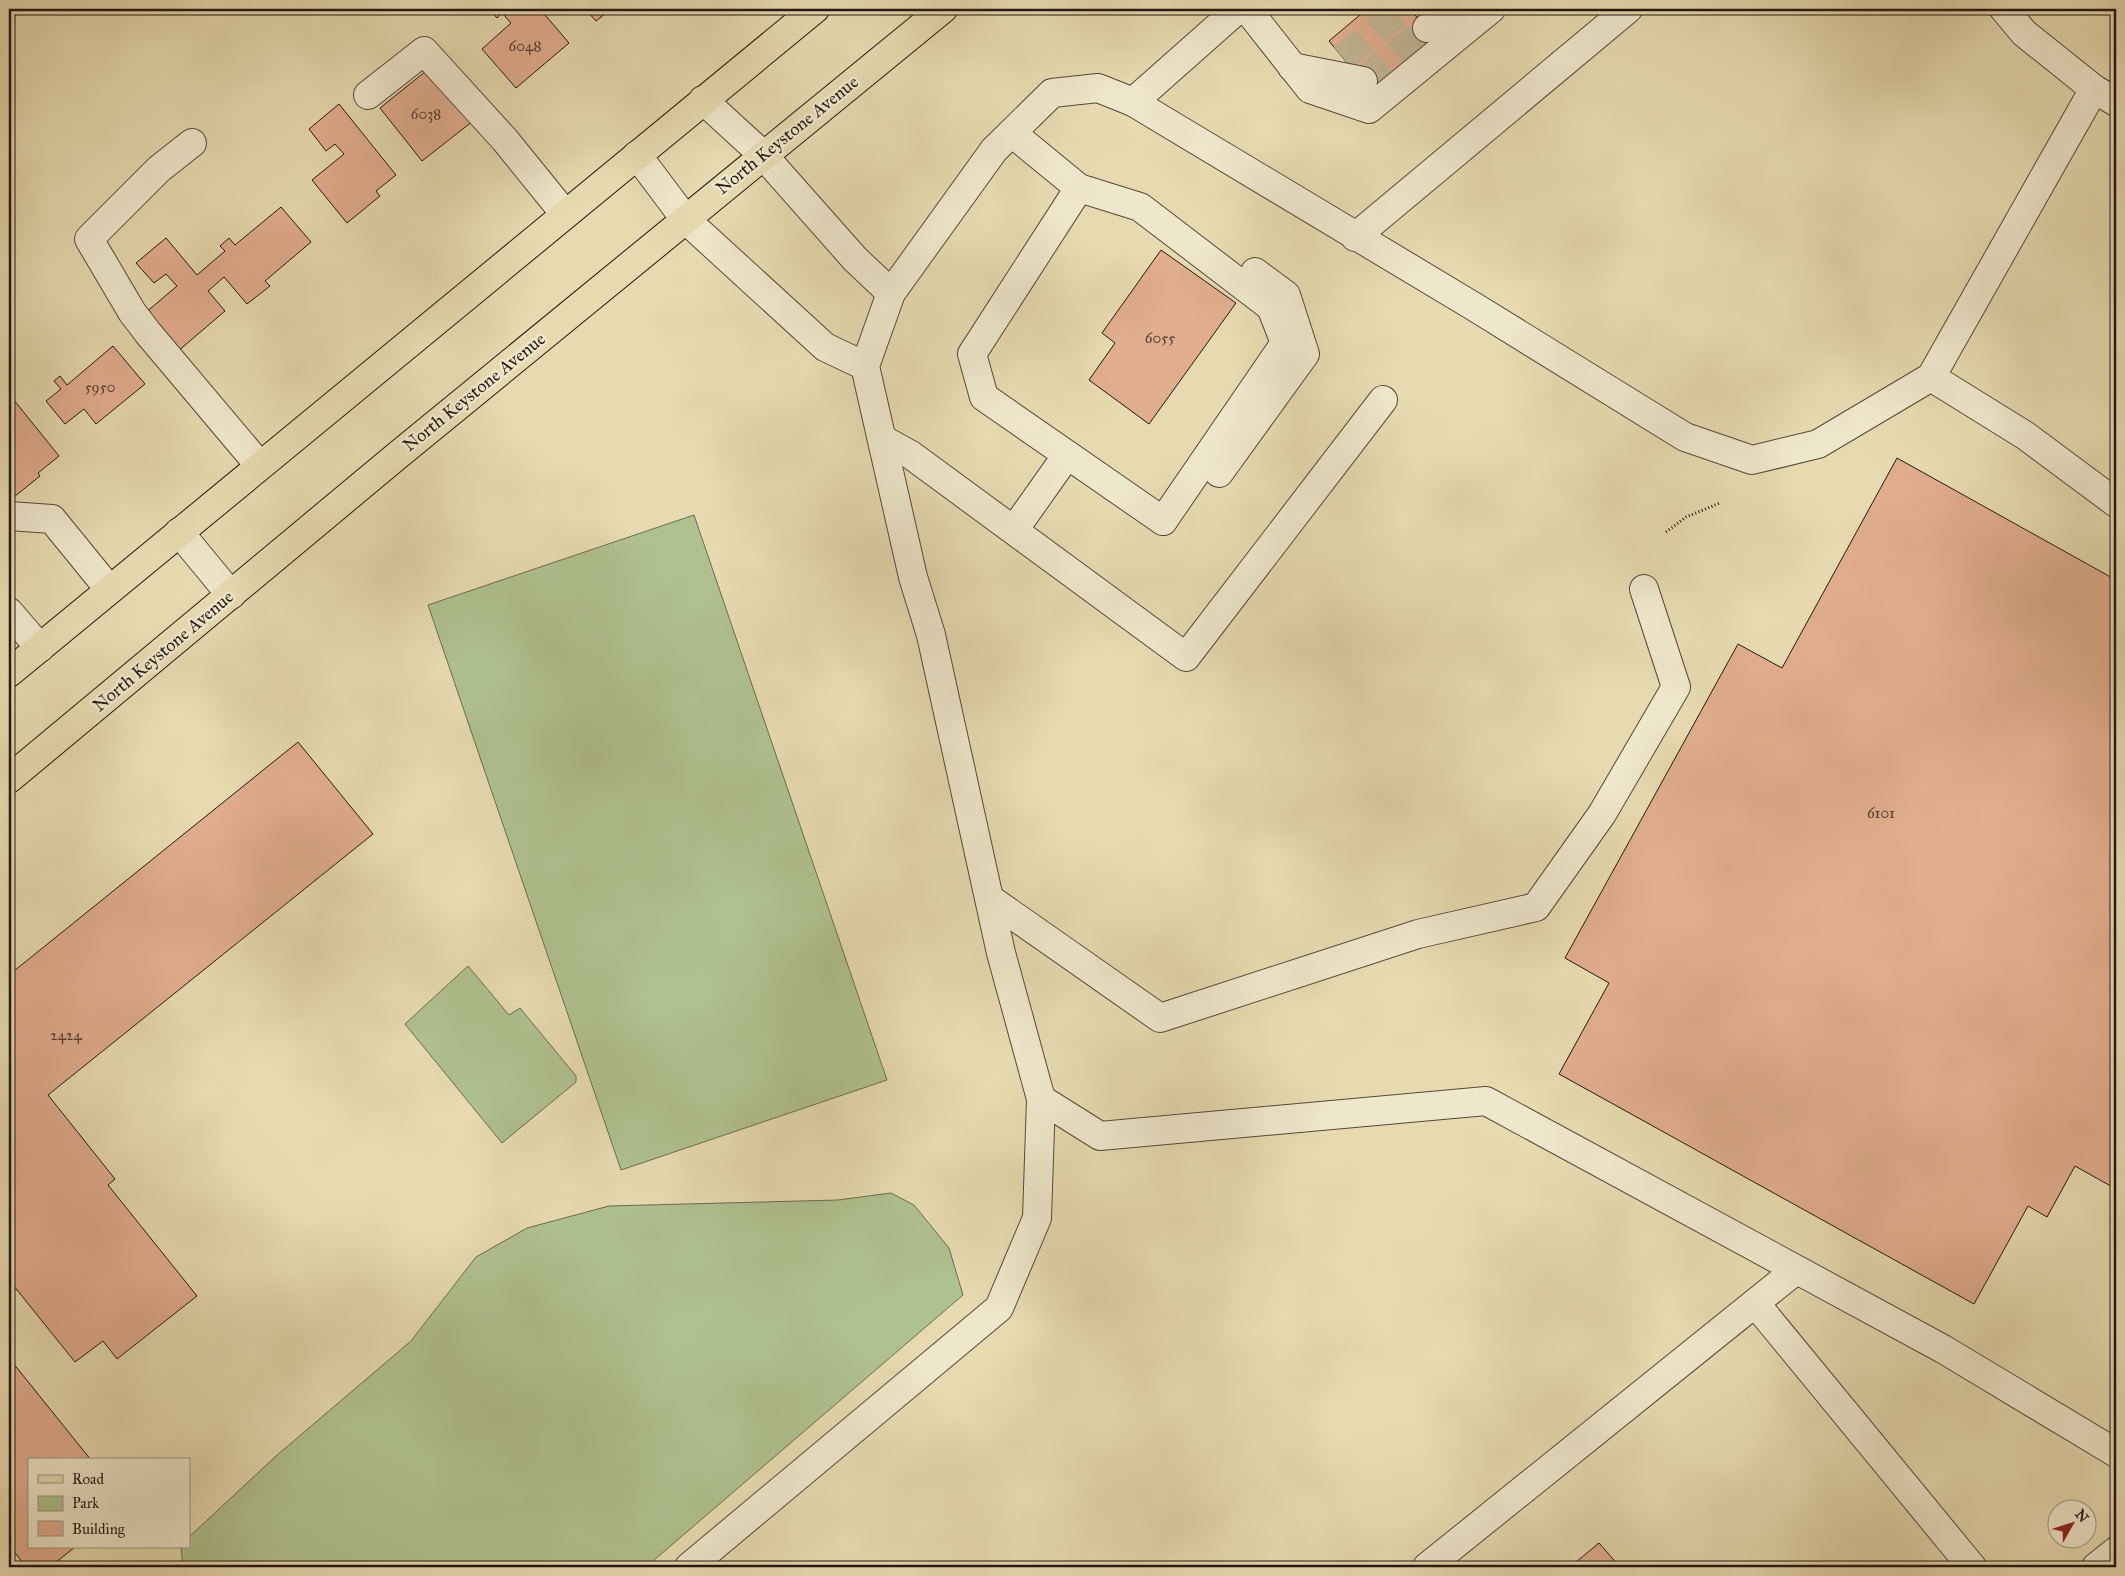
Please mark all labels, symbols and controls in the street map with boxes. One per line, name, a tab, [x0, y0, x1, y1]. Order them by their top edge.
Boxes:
house number: 6048	[509, 37, 541, 55]
street label: North Keystone Avenue	[711, 71, 863, 199]
house number: 6038	[411, 105, 441, 123]
street label: North Keystone Avenue	[398, 328, 550, 456]
house number: 6055	[1145, 329, 1175, 347]
house number: 5950	[85, 378, 115, 396]
street label: North Keystone Avenue	[88, 586, 238, 716]
house number: 6101	[1867, 804, 1895, 822]
house number: 2424	[50, 1026, 82, 1044]
legend	[28, 1458, 190, 1548]
text: Road	[72, 1470, 104, 1488]
text: Park	[72, 1494, 99, 1512]
north arrow	[2048, 1498, 2098, 1548]
text: N	[2071, 1506, 2092, 1526]
text: Building	[72, 1520, 126, 1538]

